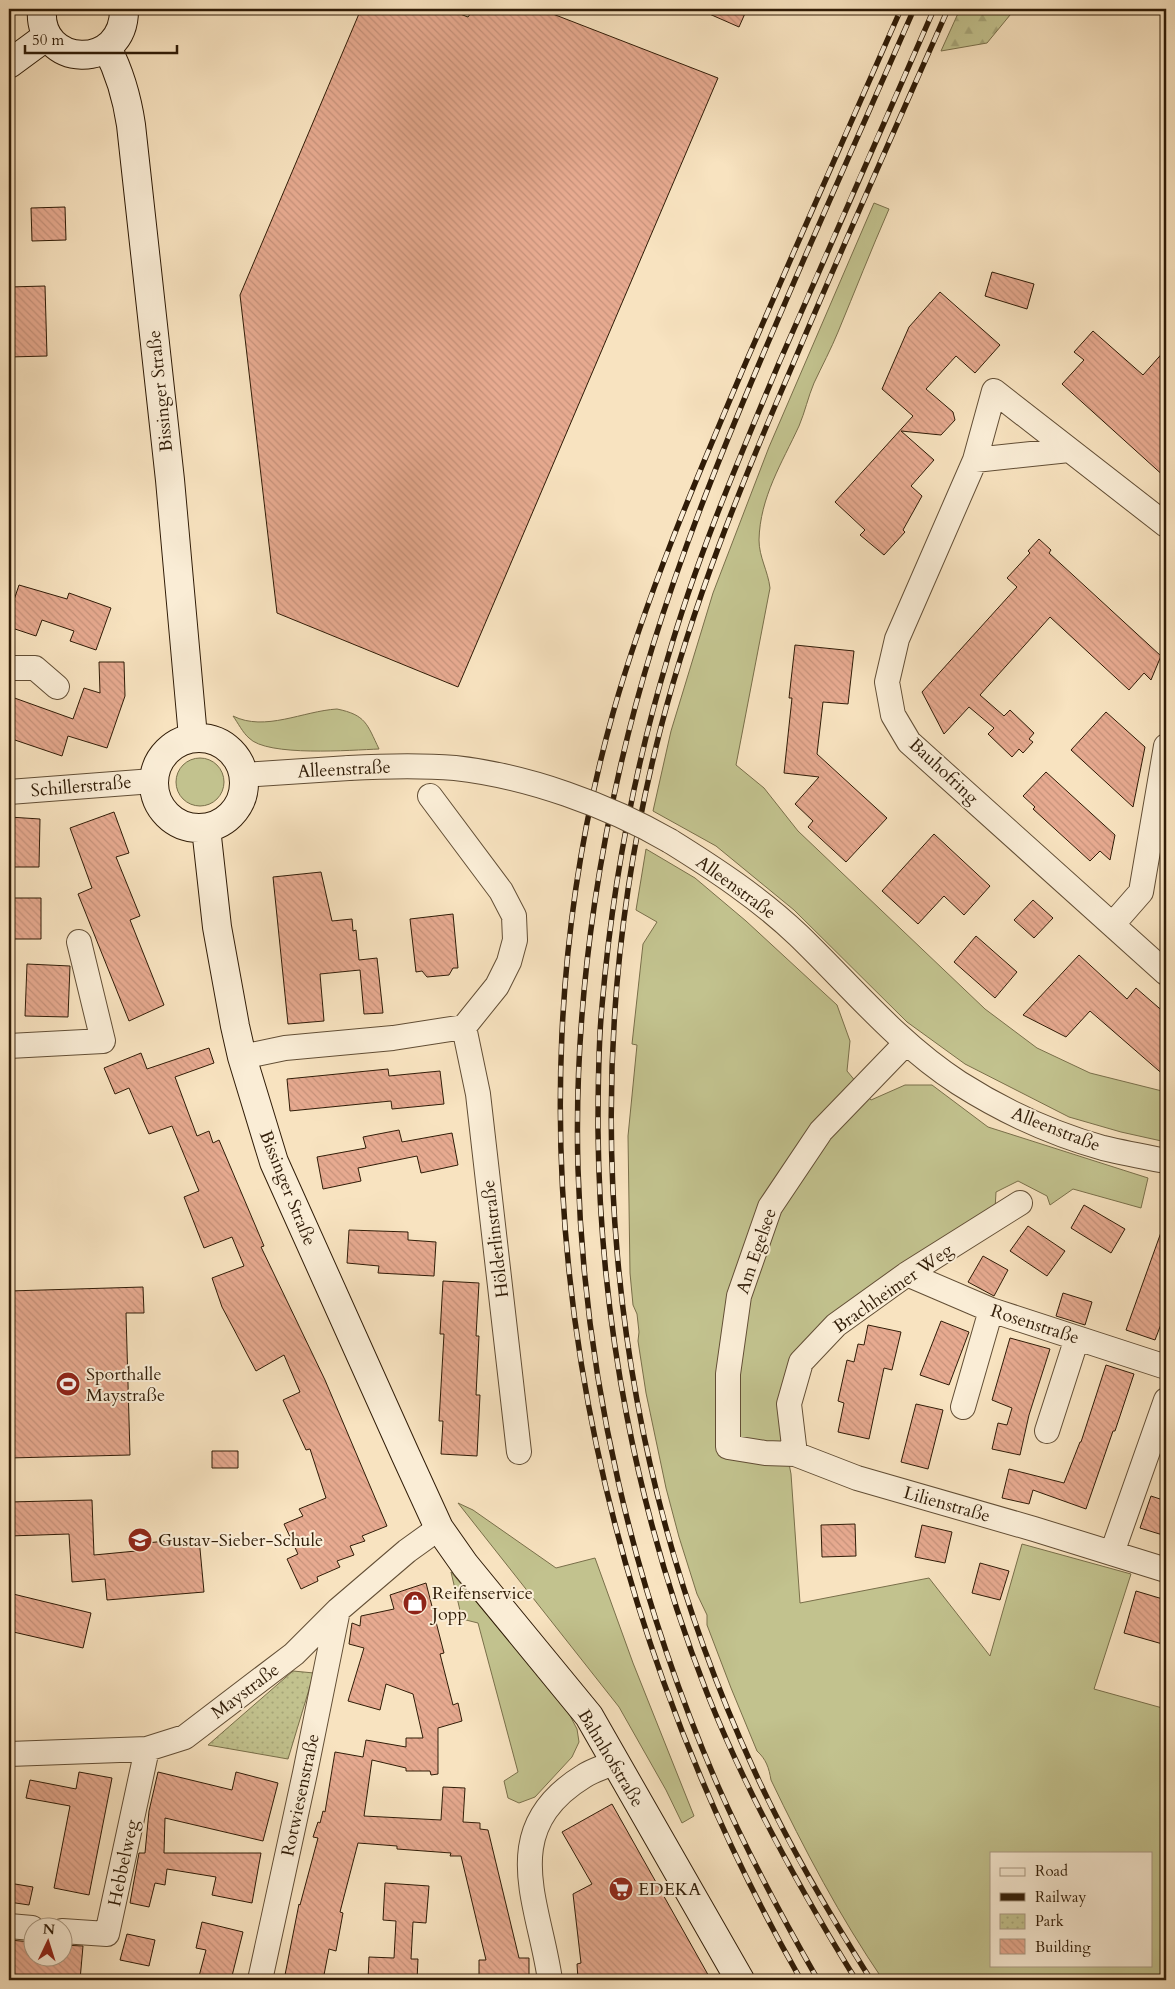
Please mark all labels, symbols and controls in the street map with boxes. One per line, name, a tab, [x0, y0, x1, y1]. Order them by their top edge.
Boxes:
scale bar	[25, 22, 178, 54]
text: 50 m	[32, 30, 64, 50]
street label: Bissinger Straße	[142, 329, 179, 453]
street label: Bauhofring	[903, 733, 985, 811]
street label: Alleenstraße	[297, 755, 391, 784]
street label: Schillerstraße	[30, 770, 132, 803]
street label: Alleenstraße	[691, 850, 781, 925]
street label: Alleenstraße	[1008, 1101, 1104, 1158]
street label: Bissinger Straße	[253, 1127, 322, 1250]
street label: Hölderlinstraße	[476, 1179, 515, 1299]
street label: Am Egelsee	[730, 1205, 783, 1297]
street label: Brachheimer Weg	[828, 1237, 959, 1339]
street label: Rosenstraße	[987, 1298, 1082, 1351]
place label: Sporthalle Maystraße	[86, 1362, 165, 1408]
sports icon: Sporthalle Maystraße	[55, 1371, 81, 1397]
street label: Lilienstraße	[901, 1480, 993, 1529]
school or university icon: Gustav-Sieber-Schule	[127, 1527, 153, 1553]
place label: Gustav-Sieber-Schule	[158, 1528, 323, 1553]
place label: Reifenservice Jopp	[429, 1581, 533, 1627]
shop icon: Reifenservice Jopp	[402, 1590, 428, 1616]
street label: Maystraße	[206, 1658, 284, 1725]
street label: Bahnhofstraße	[571, 1705, 650, 1812]
street label: Rotwiesenstraße	[275, 1731, 326, 1859]
street label: Hebbelweg	[102, 1817, 145, 1909]
legend	[990, 1852, 1152, 1966]
text: Road	[1035, 1861, 1068, 1881]
supermarket icon: EDEKA	[608, 1876, 634, 1902]
place label: EDEKA	[638, 1877, 701, 1902]
text: Railway	[1035, 1887, 1086, 1907]
text: Park	[1035, 1911, 1064, 1931]
north arrow	[22, 1916, 72, 1966]
text: N	[42, 1920, 56, 1939]
text: Building	[1035, 1937, 1091, 1957]

